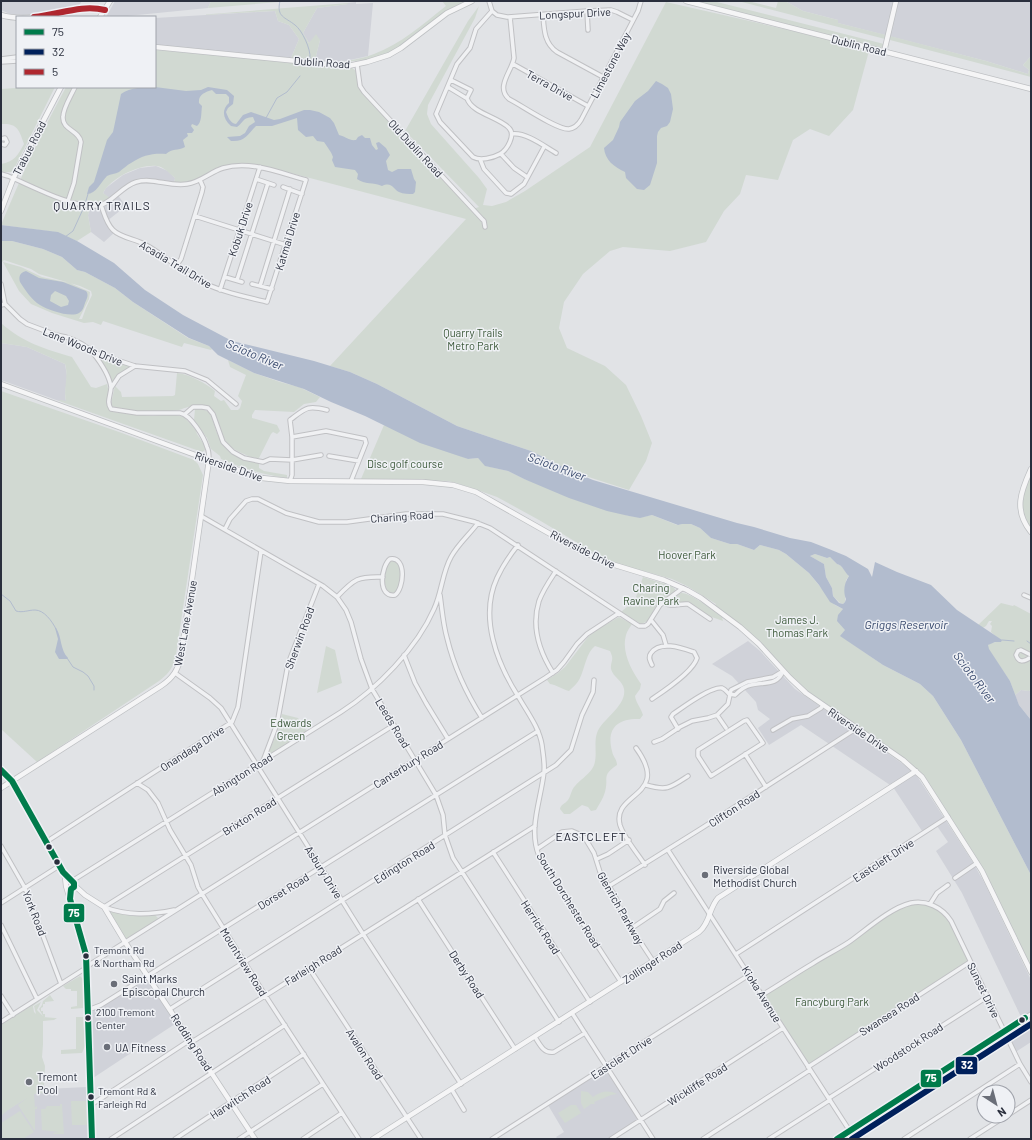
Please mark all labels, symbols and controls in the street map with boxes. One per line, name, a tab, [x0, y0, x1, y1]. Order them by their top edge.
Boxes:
street label: Longspur Drive	[539, 5, 611, 21]
legend	[16, 16, 156, 88]
text: 75	[52, 24, 64, 38]
street label: Limestone Way	[587, 30, 633, 100]
street label: Dublin Road	[830, 32, 888, 58]
text: 32	[52, 44, 65, 58]
street label: Dublin Road	[293, 54, 351, 70]
text: 5	[52, 64, 58, 78]
street label: Terra Drive	[524, 67, 576, 103]
street label: Old Dublin Road	[386, 117, 446, 179]
street label: Trabue Road	[10, 119, 48, 177]
district label: QUARRY TRAILS	[53, 198, 151, 212]
street label: Kobuk Drive	[225, 200, 255, 258]
street label: Katmai Drive	[272, 210, 302, 272]
street label: Acadia Trail Drive	[138, 237, 215, 291]
street label: Lane Woods Drive	[41, 324, 125, 368]
park label: Quarry Trails Metro Park	[443, 326, 503, 352]
water label: Scioto River	[224, 336, 286, 373]
street label: Riverside Drive	[193, 448, 265, 484]
water label: Scioto River	[526, 449, 589, 483]
park label: Disc golf course	[367, 457, 443, 470]
street label: Charing Road	[370, 507, 434, 525]
street label: Riverside Drive	[548, 527, 618, 571]
park label: Hoover Park	[658, 548, 716, 561]
street label: West Lane Avenue	[171, 579, 199, 667]
park label: Charing Ravine Park	[623, 581, 679, 607]
street label: Sherwin Road	[282, 605, 316, 671]
park label: James J. Thomas Park	[766, 613, 828, 639]
water label: Griggs Reservoir	[864, 617, 948, 631]
water label: Scioto River	[951, 649, 999, 706]
street label: Leeds Road	[373, 696, 413, 750]
street label: Riverside Drive	[826, 705, 892, 755]
park label: Edwards Green	[270, 716, 312, 742]
street label: Onandaga Drive	[157, 722, 227, 774]
street label: Canterbury Road	[371, 737, 445, 791]
street label: Abington Road	[209, 750, 275, 798]
street label: Clifton Road	[706, 787, 762, 829]
street label: Brixton Road	[220, 794, 278, 838]
district label: EASTCLEFT	[555, 829, 627, 843]
street label: Eastcleft Drive	[850, 835, 916, 885]
street label: Edington Road	[371, 838, 437, 886]
unlabelled marker	[44, 842, 54, 852]
street label: Asbury Drive	[303, 843, 345, 901]
street label: South Dorchester Road	[534, 850, 604, 950]
unlabelled marker	[52, 857, 62, 867]
place label: Riverside Global Methodist Church	[713, 863, 797, 889]
street label: Glenrich Parkway	[595, 869, 647, 947]
street label: Dorset Road	[255, 870, 311, 912]
marker: Riverside Global Methodist Church	[700, 870, 710, 880]
street label: York Road	[20, 888, 50, 938]
street label: Herrick Road	[519, 898, 563, 956]
line badge: 75	[63, 903, 85, 923]
text: 75	[68, 906, 80, 919]
street label: Mountview Road	[218, 926, 270, 998]
street label: Zollinger Road	[620, 938, 684, 986]
street label: Farleigh Road	[282, 942, 344, 988]
place label: Tremont Rd & Northam Rd	[94, 944, 155, 969]
street label: Derby Road	[447, 948, 487, 1000]
marker: Tremont Rd & Northam Rd	[81, 951, 91, 961]
street label: Sunset Drive	[965, 960, 1003, 1020]
street label: Kioka Avenue	[740, 964, 784, 1025]
place label: Saint Marks Episcopal Church	[122, 972, 205, 998]
marker: Saint Marks Episcopal Church	[109, 979, 119, 989]
street label: Swansea Road	[857, 990, 921, 1038]
park label: Fancyburg Park	[795, 995, 869, 1008]
place label: 2100 Tremont Center	[96, 1006, 155, 1031]
street label: Redding Road	[169, 1011, 215, 1073]
marker: 2100 Tremont Center	[83, 1013, 93, 1023]
unlabelled marker	[1017, 1015, 1027, 1025]
street label: Woodstock Road	[871, 1020, 945, 1074]
street label: Avalon Road	[344, 1026, 386, 1082]
street label: Eastcleft Drive	[588, 1032, 654, 1082]
place label: UA Fitness	[115, 1041, 166, 1054]
marker: UA Fitness	[102, 1042, 112, 1052]
line badge: 32	[955, 1056, 978, 1075]
text: 32	[961, 1058, 973, 1071]
street label: Wickliffe Road	[665, 1060, 729, 1108]
line badge: 75	[920, 1069, 942, 1088]
place label: Tremont Pool	[37, 1070, 77, 1096]
text: 75	[925, 1071, 937, 1084]
street label: Harwitch Road	[207, 1073, 273, 1121]
marker: Tremont Pool	[24, 1077, 34, 1087]
north arrow	[976, 1084, 1016, 1124]
place label: Tremont Rd & Farleigh Rd	[98, 1085, 157, 1110]
marker: Tremont Rd & Farleigh Rd	[86, 1092, 96, 1102]
text: N	[995, 1105, 1009, 1120]

